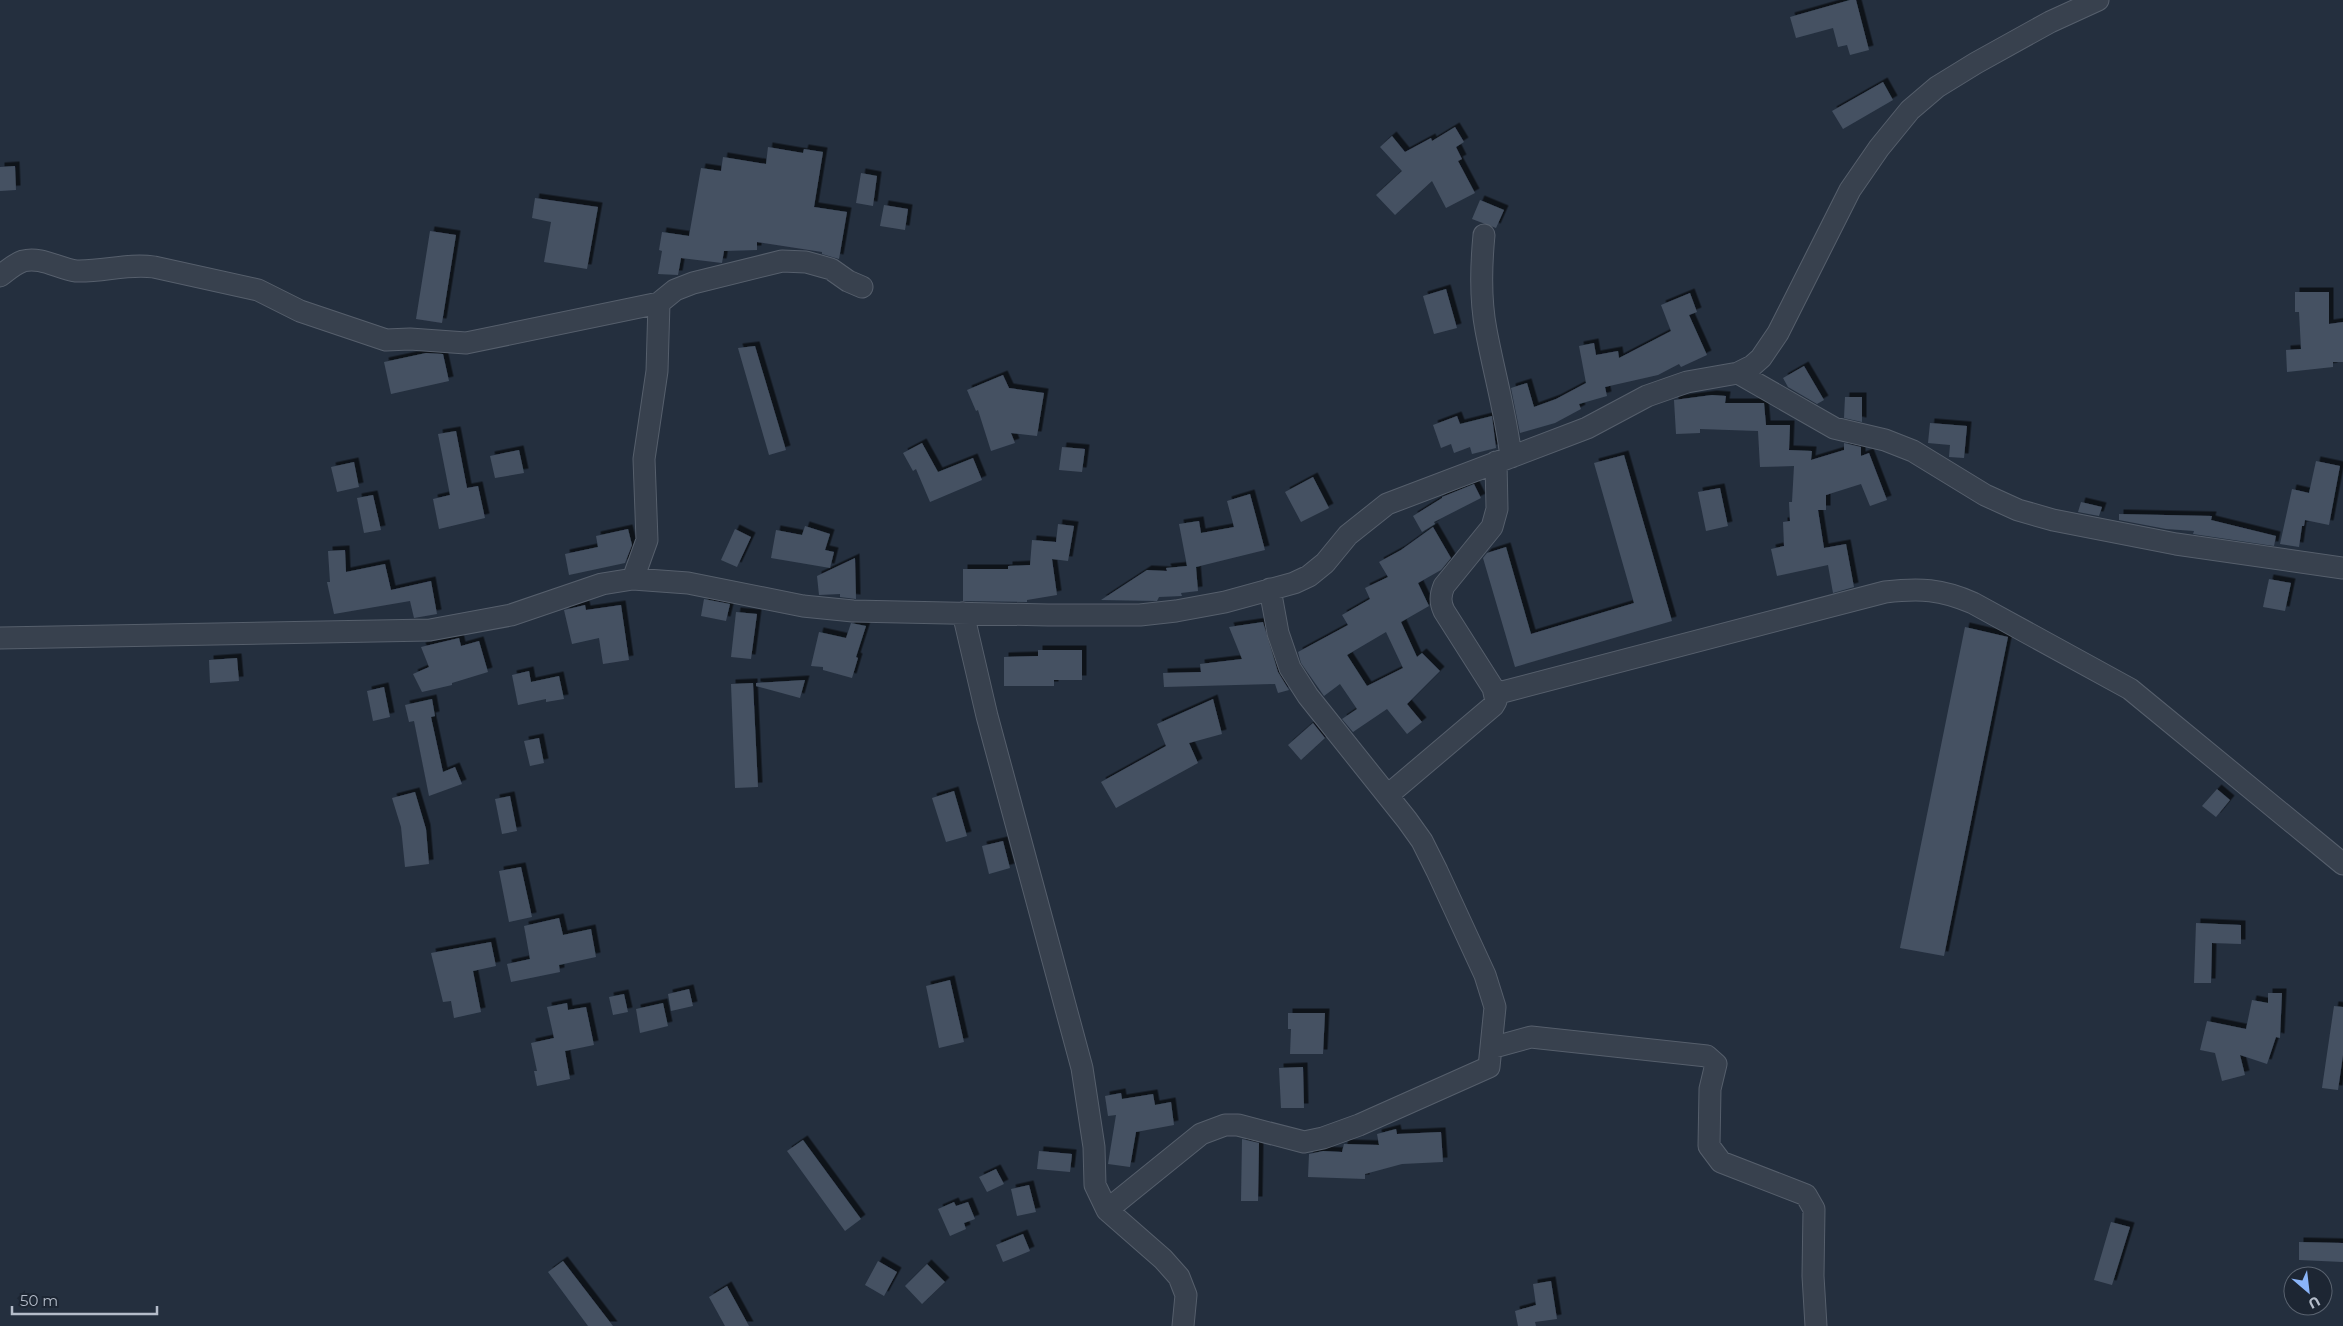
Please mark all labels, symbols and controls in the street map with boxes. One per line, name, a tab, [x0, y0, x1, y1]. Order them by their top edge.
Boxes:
north arrow	[2283, 1266, 2333, 1316]
scale bar	[12, 1284, 158, 1316]
text: 50 m	[20, 1291, 58, 1310]
text: U	[2305, 1292, 2323, 1313]

